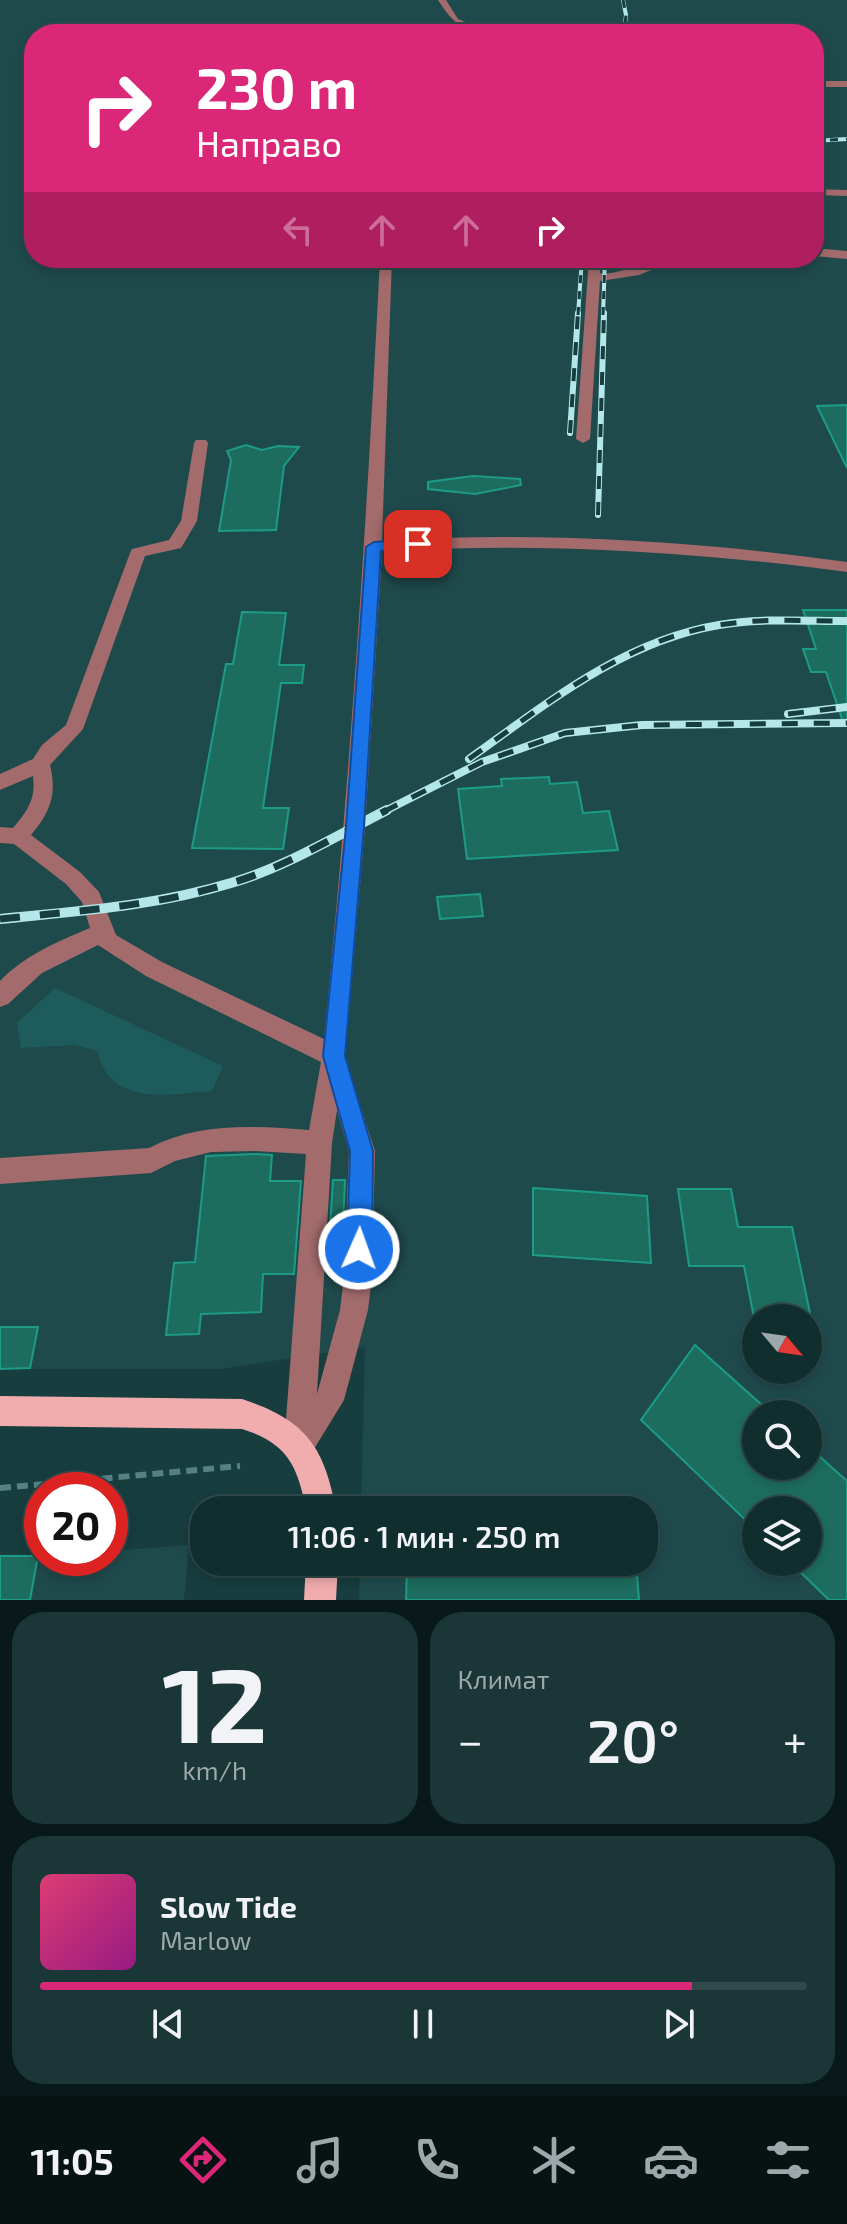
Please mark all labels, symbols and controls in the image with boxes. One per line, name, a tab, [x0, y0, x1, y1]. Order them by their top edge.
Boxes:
text: 230 m	[196, 53, 357, 120]
icon: right	[64, 56, 168, 160]
text: Направо	[196, 121, 342, 164]
icon: left	[276, 208, 320, 252]
icon: ahead	[360, 208, 404, 252]
icon: ahead	[444, 208, 488, 252]
icon: right	[528, 208, 572, 252]
pin	[384, 510, 452, 578]
icon: arrive	[396, 522, 440, 566]
position arrow	[317, 1207, 401, 1291]
north arrow	[742, 1304, 822, 1384]
map controls	[742, 1304, 822, 1576]
button: search	[742, 1400, 822, 1480]
speed limit sign: 20	[24, 1472, 128, 1576]
button: layers	[742, 1496, 822, 1576]
text: 11:06 · 1 мин · 250 m	[288, 1518, 560, 1554]
text: 12	[162, 1639, 267, 1764]
text: Климат	[458, 1663, 550, 1694]
text: 20°	[587, 1703, 679, 1775]
text: −	[458, 1713, 483, 1766]
text: +	[783, 1713, 807, 1766]
text: km/h	[182, 1754, 247, 1785]
text: Slow Tide	[160, 1888, 297, 1924]
text: Marlow	[160, 1924, 251, 1955]
icon: previous	[146, 2002, 190, 2046]
icon: pause	[401, 2002, 445, 2046]
icon: next	[657, 2002, 701, 2046]
icon: directions	[175, 2132, 231, 2188]
icon: music	[292, 2132, 348, 2188]
icon: phone	[409, 2132, 465, 2188]
icon: climate	[526, 2132, 582, 2188]
icon: car	[643, 2132, 699, 2188]
icon: filters	[760, 2132, 816, 2188]
text: 11:05	[31, 2139, 114, 2182]

